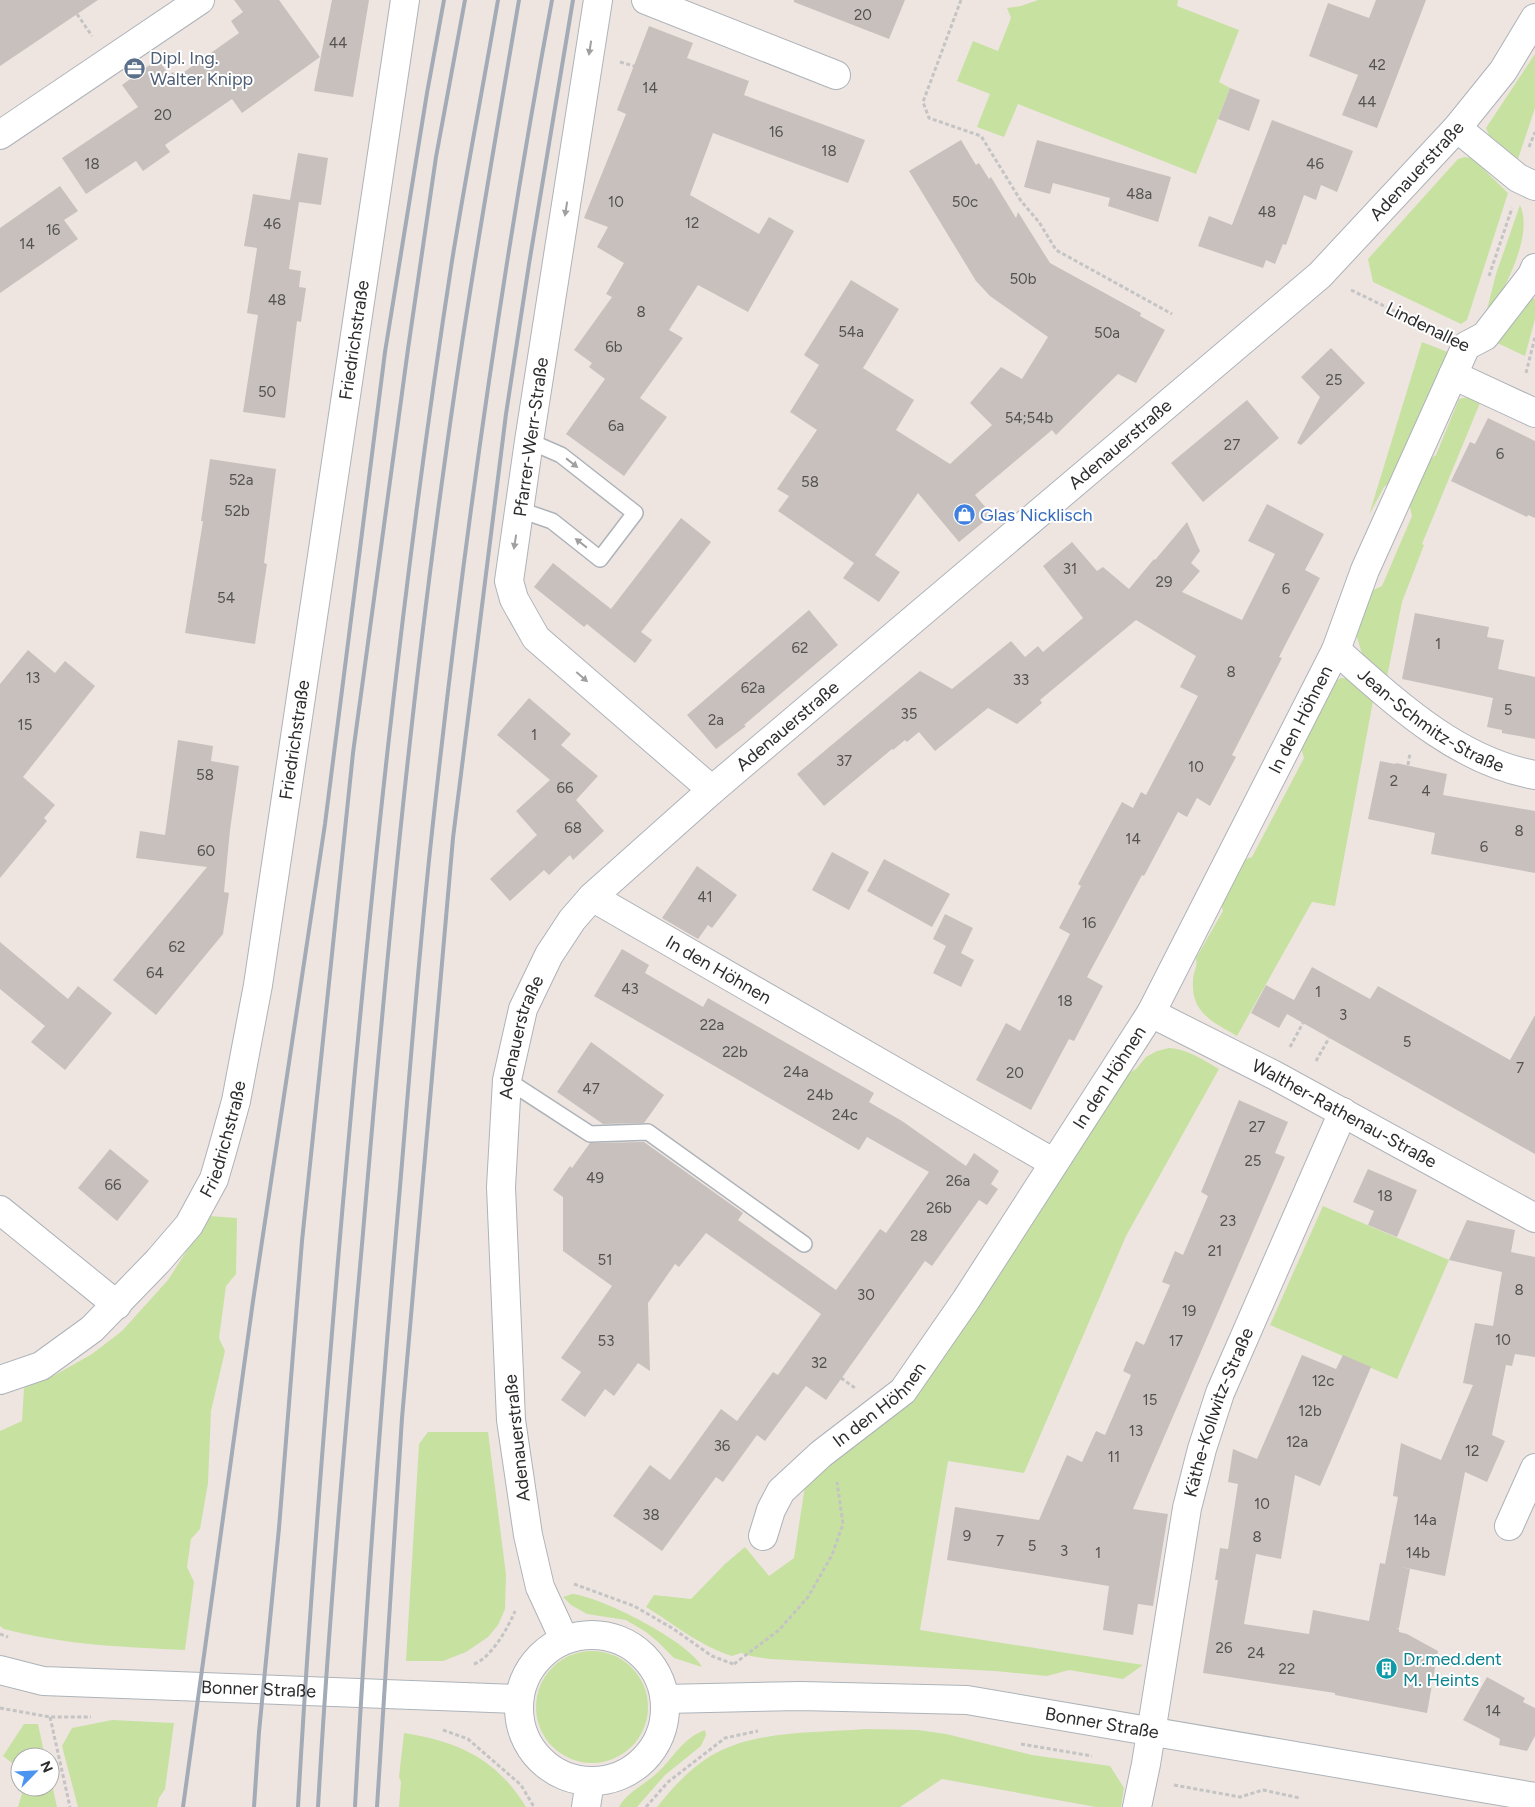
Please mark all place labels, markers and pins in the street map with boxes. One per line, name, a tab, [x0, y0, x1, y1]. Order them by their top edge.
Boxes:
place label: Dipl. Ing. Walter Knipp	[150, 47, 253, 90]
office icon: Dipl. Ing. Walter Knipp	[122, 56, 146, 80]
shop icon: Glas Nicklisch	[952, 503, 976, 527]
place label: Glas Nicklisch	[980, 504, 1093, 526]
place label: Dr.med.dent M. Heints	[1403, 1648, 1502, 1691]
building icon: Dr.med.dent M. Heints	[1375, 1657, 1399, 1681]

